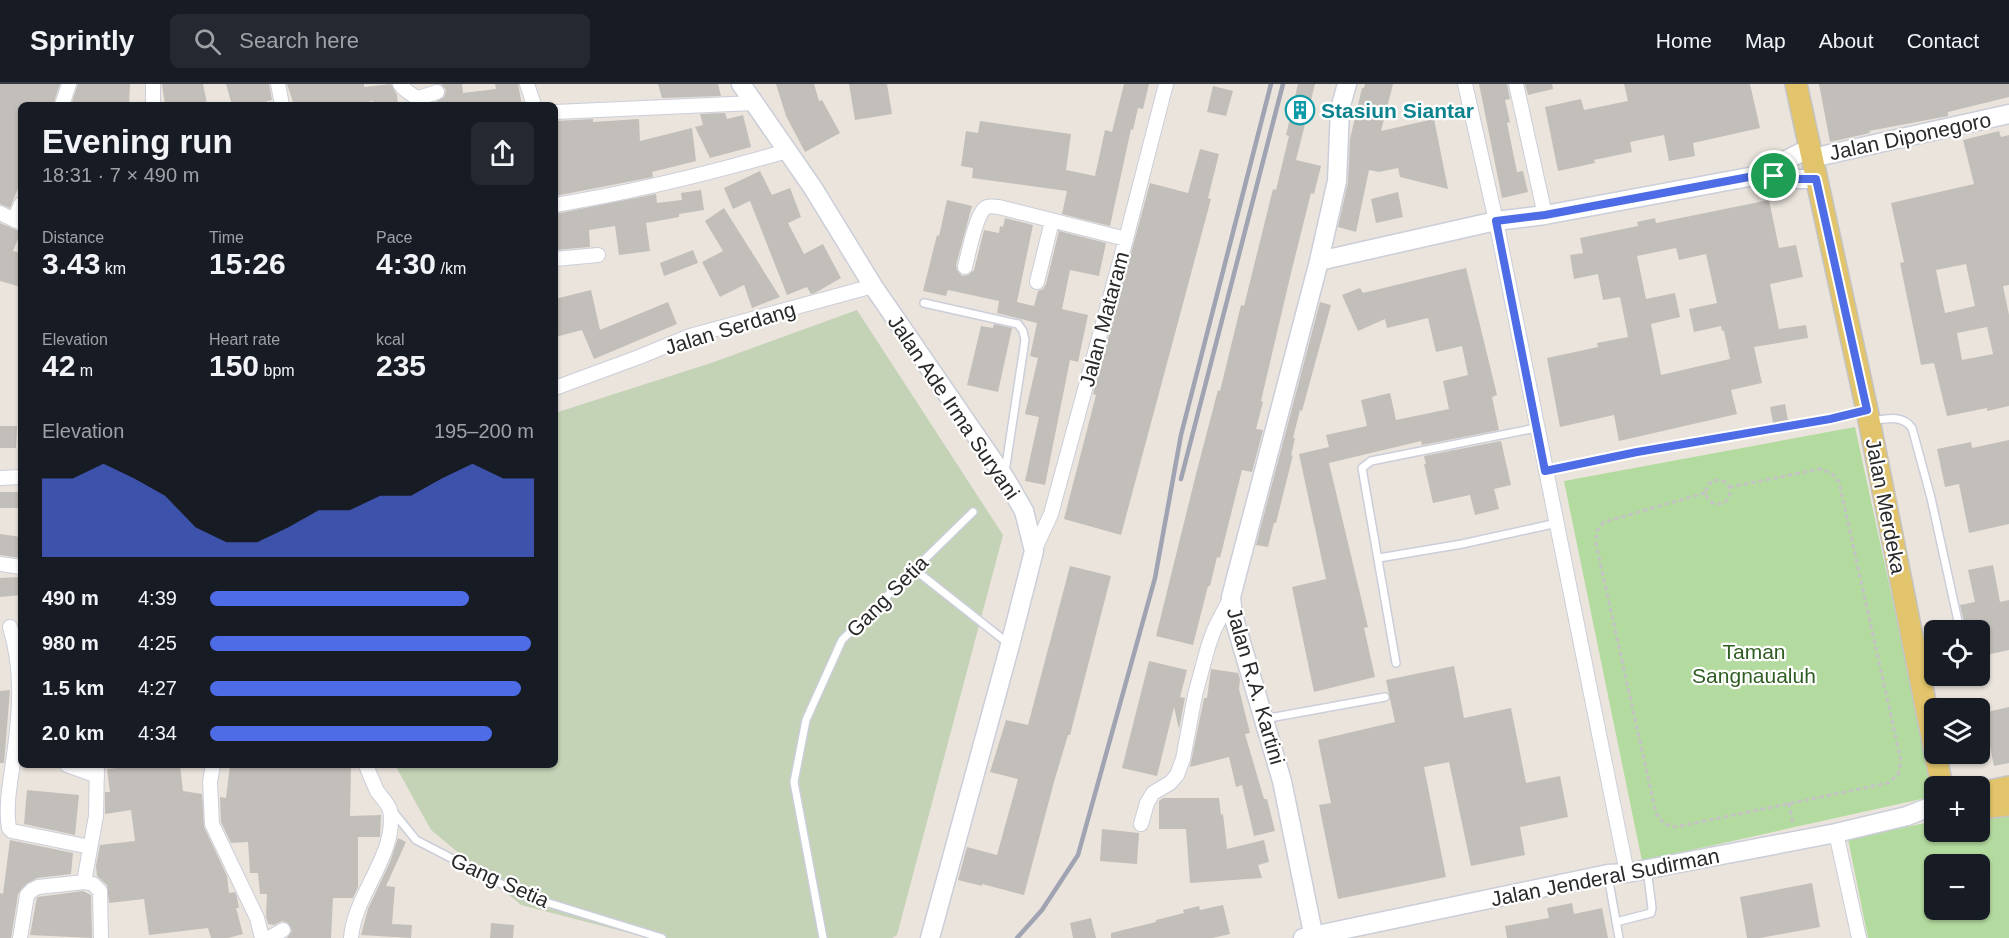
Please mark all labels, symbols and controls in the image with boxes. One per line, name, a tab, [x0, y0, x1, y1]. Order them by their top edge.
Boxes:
search box	[170, 14, 590, 68]
text: Sprintly	[30, 25, 134, 56]
icon: search	[191, 25, 224, 58]
text: Search here	[239, 28, 359, 53]
text: Home	[1656, 29, 1712, 52]
text: Map	[1745, 29, 1786, 52]
text: About	[1819, 29, 1874, 52]
text: Contact	[1907, 29, 1979, 52]
building icon: Stasiun Siantar	[1284, 94, 1316, 126]
place label: Stasiun Siantar	[1321, 99, 1474, 122]
street label: Jalan Diponegoro	[1827, 108, 1993, 164]
button: share	[471, 122, 534, 185]
text: Evening run	[42, 123, 233, 160]
pin	[1748, 150, 1799, 201]
icon: arrive	[1757, 159, 1790, 192]
text: 18:31 · 7 × 490 m	[42, 164, 199, 186]
text: Distance	[42, 229, 104, 246]
text: Time	[209, 229, 244, 246]
text: Pace	[376, 229, 412, 246]
text: 3.43	[42, 247, 100, 280]
text: 15:26	[209, 247, 286, 280]
text: 4:30	[376, 247, 436, 280]
street label: Jalan Mataram	[1075, 249, 1133, 389]
text: km	[100, 260, 126, 277]
text: /km	[436, 260, 466, 277]
street label: Jalan Serdang	[662, 297, 798, 359]
street label: Jalan Ade Irma Suryani	[884, 311, 1024, 503]
text: Elevation	[42, 331, 108, 348]
text: Heart rate	[209, 331, 280, 348]
text: kcal	[376, 331, 404, 348]
text: 42	[42, 349, 75, 382]
text: 150	[209, 349, 259, 382]
text: 235	[376, 349, 426, 382]
text: m	[75, 362, 93, 379]
text: bpm	[259, 362, 295, 379]
text: Elevation	[42, 420, 124, 442]
text: 195–200 m	[434, 420, 534, 442]
street label: Jalan Merdeka	[1862, 436, 1910, 576]
street label: Gang Setia	[842, 550, 933, 641]
text: 490 m	[42, 587, 99, 609]
text: 4:39	[138, 587, 177, 609]
street label: Jalan R.A. Kartini	[1223, 605, 1289, 767]
map controls	[1924, 620, 1990, 920]
button: locate	[1924, 620, 1990, 686]
text: 980 m	[42, 632, 99, 654]
text: 4:25	[138, 632, 177, 654]
park label: Taman Sangnaualuh	[1692, 640, 1816, 687]
text: 1.5 km	[42, 677, 104, 699]
text: 4:27	[138, 677, 177, 699]
button: layers	[1924, 698, 1990, 764]
text: 2.0 km	[42, 722, 104, 744]
text: 4:34	[138, 722, 177, 744]
button: +	[1924, 776, 1990, 842]
street label: Jalan Jenderal Sudirman	[1489, 844, 1721, 910]
street label: Gang Setia	[447, 848, 553, 912]
button: −	[1924, 854, 1990, 920]

